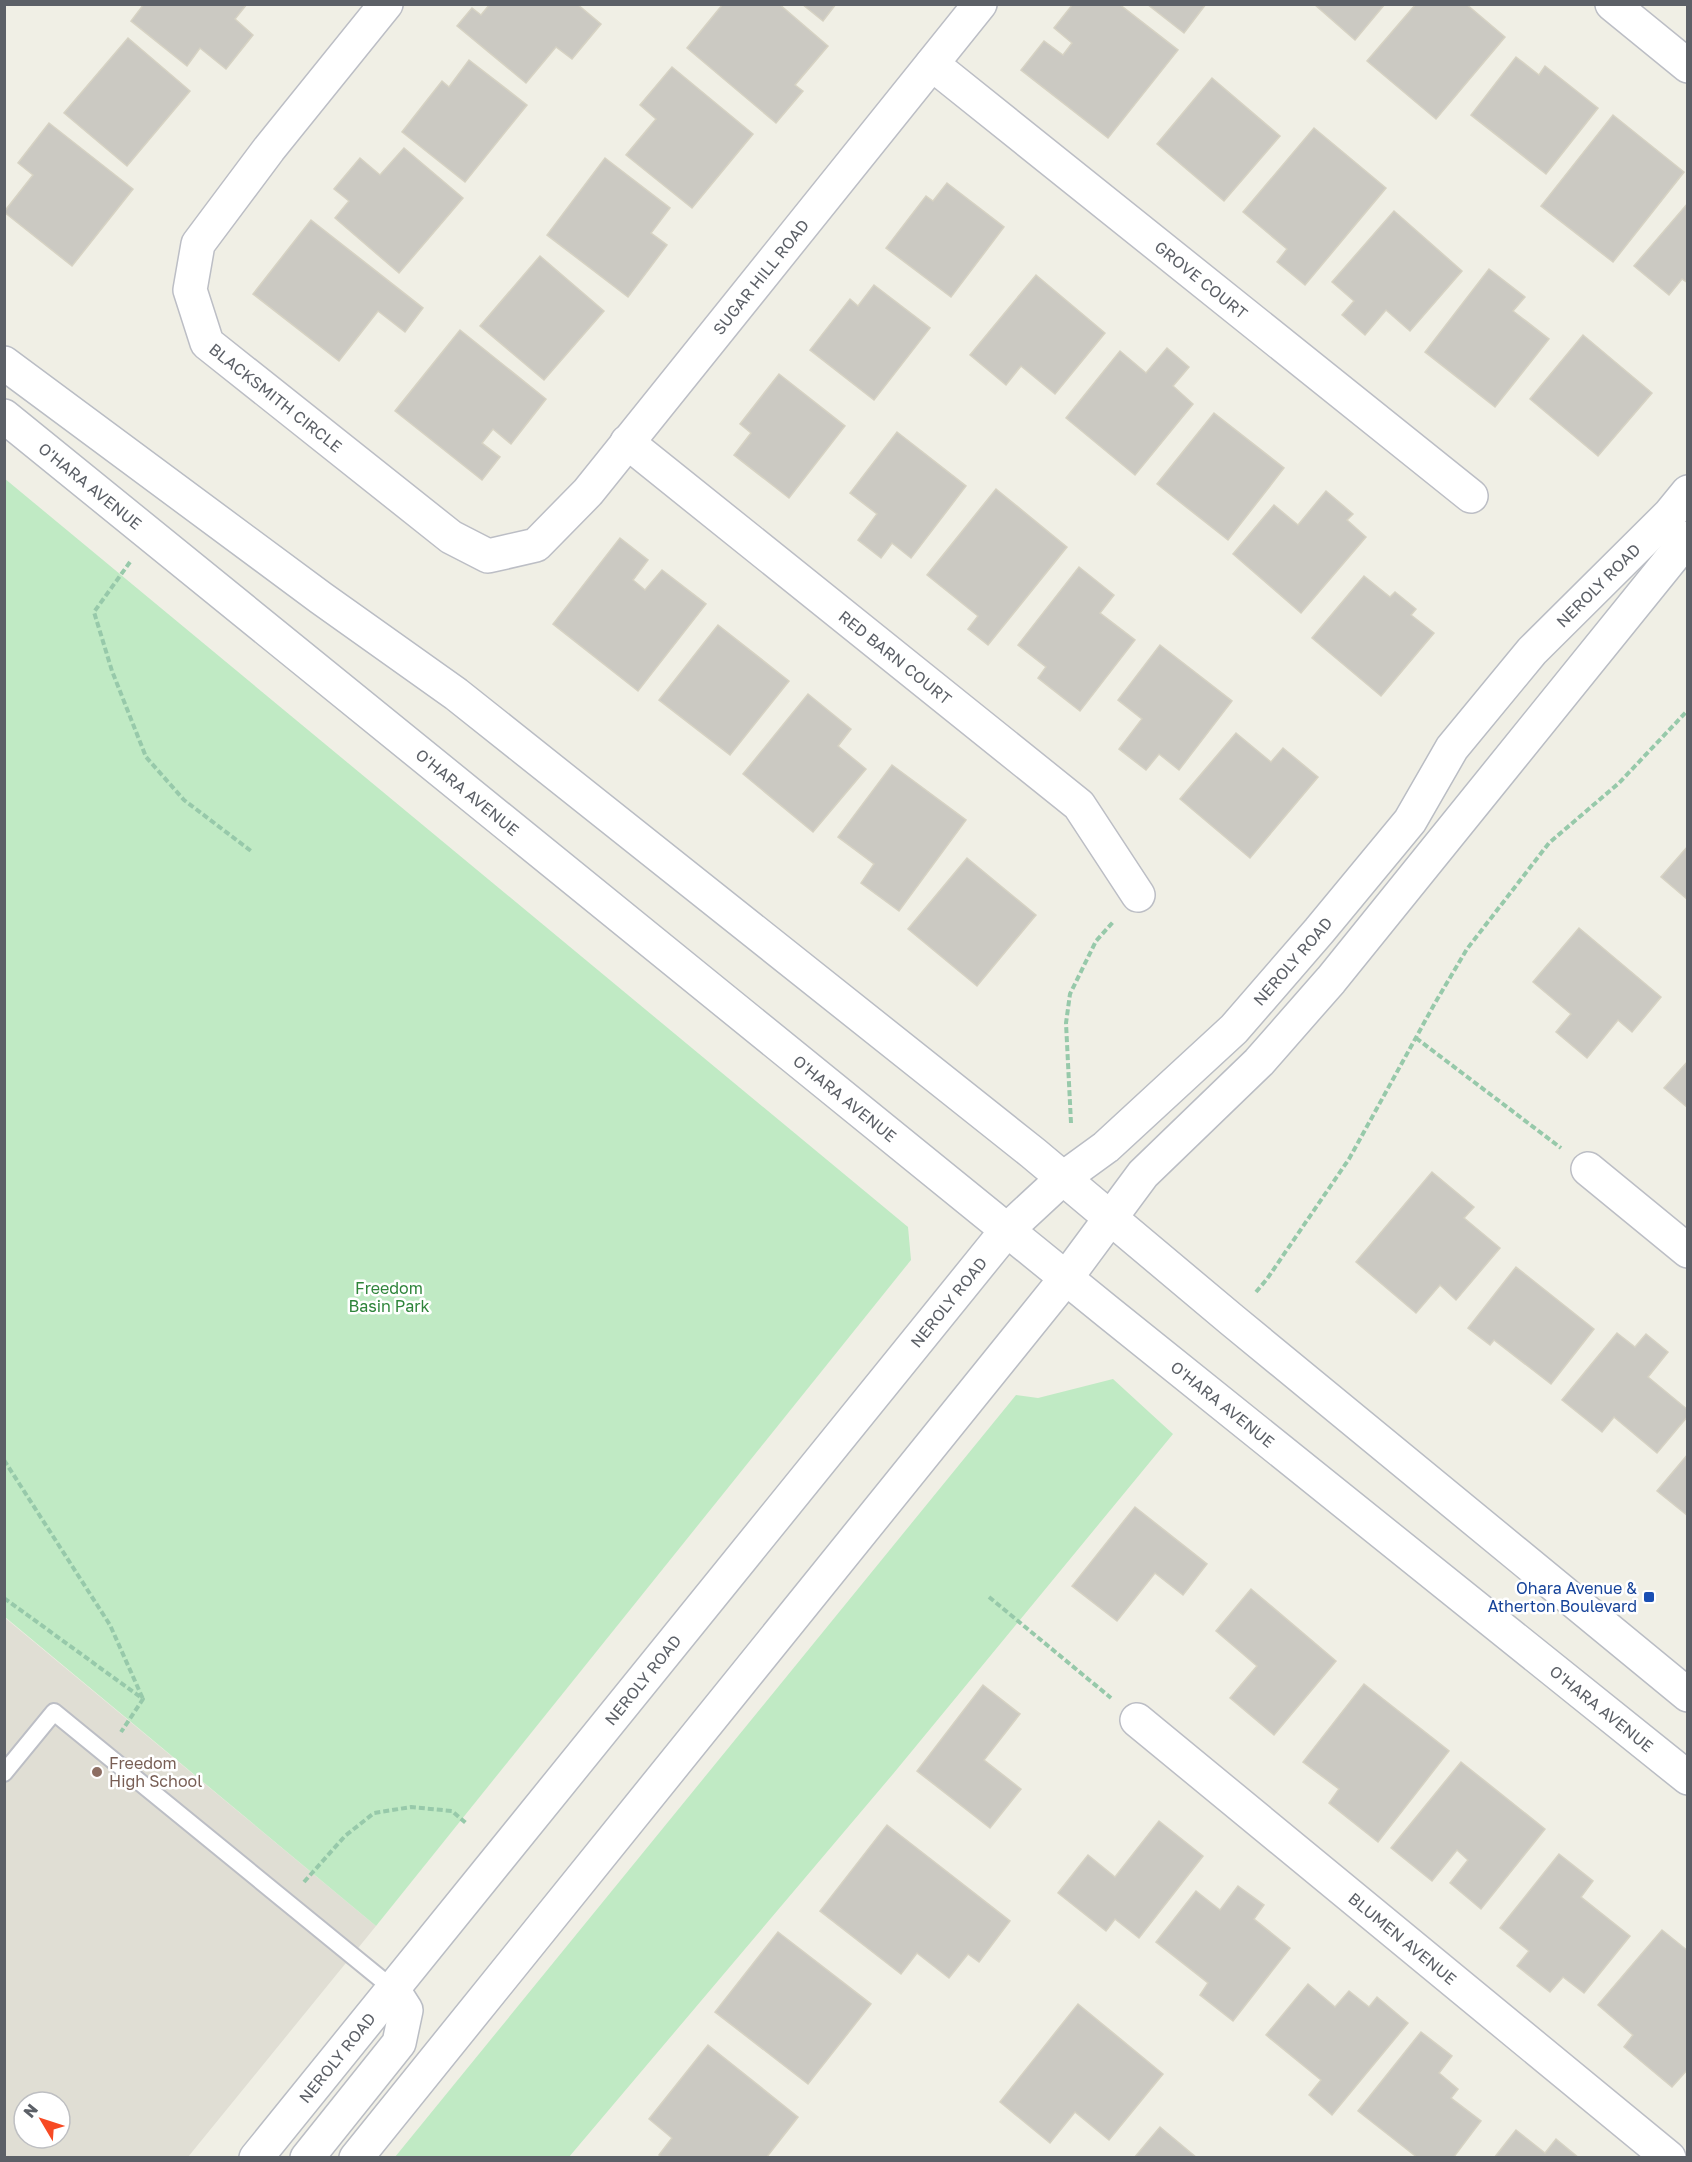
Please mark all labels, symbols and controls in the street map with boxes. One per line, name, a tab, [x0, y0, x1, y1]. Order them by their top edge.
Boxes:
street label: SUGAR HILL ROAD	[708, 215, 813, 339]
street label: GROVE COURT	[1151, 237, 1252, 323]
street label: BLACKSMITH CIRCLE	[205, 339, 346, 456]
street label: O'HARA AVENUE	[34, 438, 146, 534]
street label: NEROLY ROAD	[1552, 539, 1644, 631]
street label: RED BARN COURT	[835, 606, 956, 709]
street label: O'HARA AVENUE	[412, 744, 523, 840]
street label: NEROLY ROAD	[1249, 913, 1336, 1010]
street label: O'HARA AVENUE	[789, 1051, 901, 1146]
street label: NEROLY ROAD	[906, 1253, 991, 1351]
park label: Freedom Basin Park	[348, 1278, 430, 1316]
street label: O'HARA AVENUE	[1167, 1357, 1279, 1452]
place label: Ohara Avenue & Atherton Boulevard	[1488, 1578, 1637, 1616]
marker: Ohara Avenue & Atherton Boulevard	[1642, 1590, 1656, 1604]
street label: NEROLY ROAD	[600, 1631, 685, 1729]
street label: O'HARA AVENUE	[1546, 1661, 1657, 1756]
place label: Freedom High School	[109, 1753, 202, 1791]
marker: Freedom High School	[90, 1765, 104, 1779]
street label: BLUMEN AVENUE	[1344, 1888, 1461, 1989]
street label: NEROLY ROAD	[295, 2008, 380, 2107]
north arrow	[12, 2090, 72, 2150]
text: N	[19, 2100, 42, 2122]

